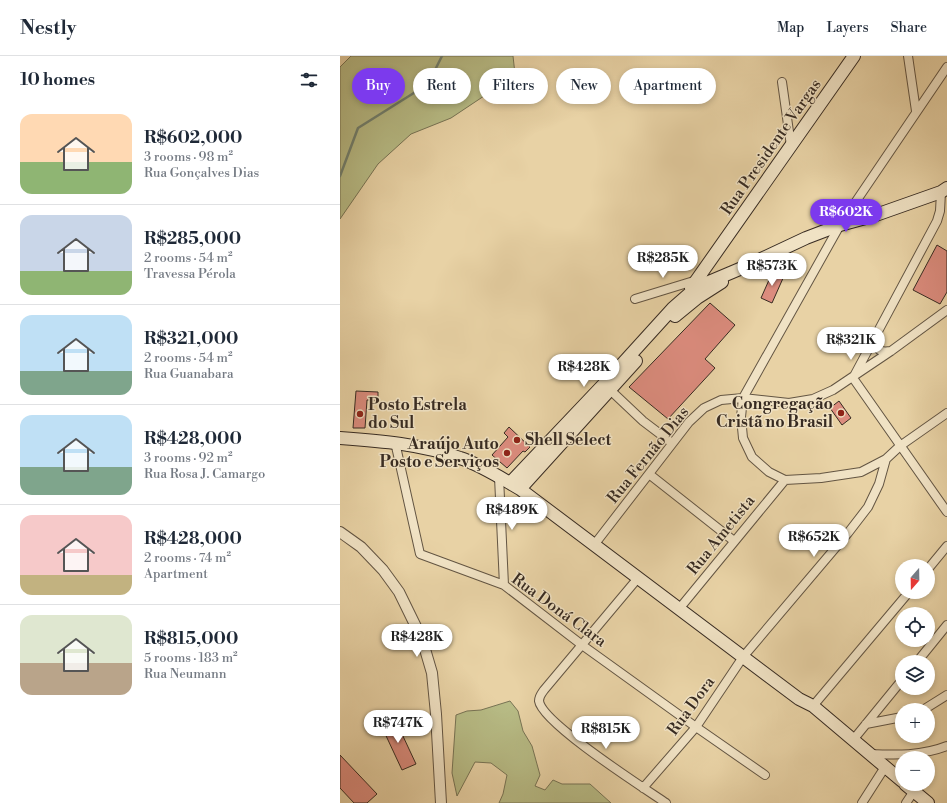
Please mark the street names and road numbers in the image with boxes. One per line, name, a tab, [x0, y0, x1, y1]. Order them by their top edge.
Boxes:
street label: Rua Presidente Vargas	[716, 75, 826, 219]
street label: Rua Fernão Dias	[603, 402, 693, 508]
street label: Rua Ametista	[683, 490, 760, 579]
street label: Rua Doná Clara	[508, 569, 611, 652]
street label: Rua Dora	[663, 672, 720, 739]

